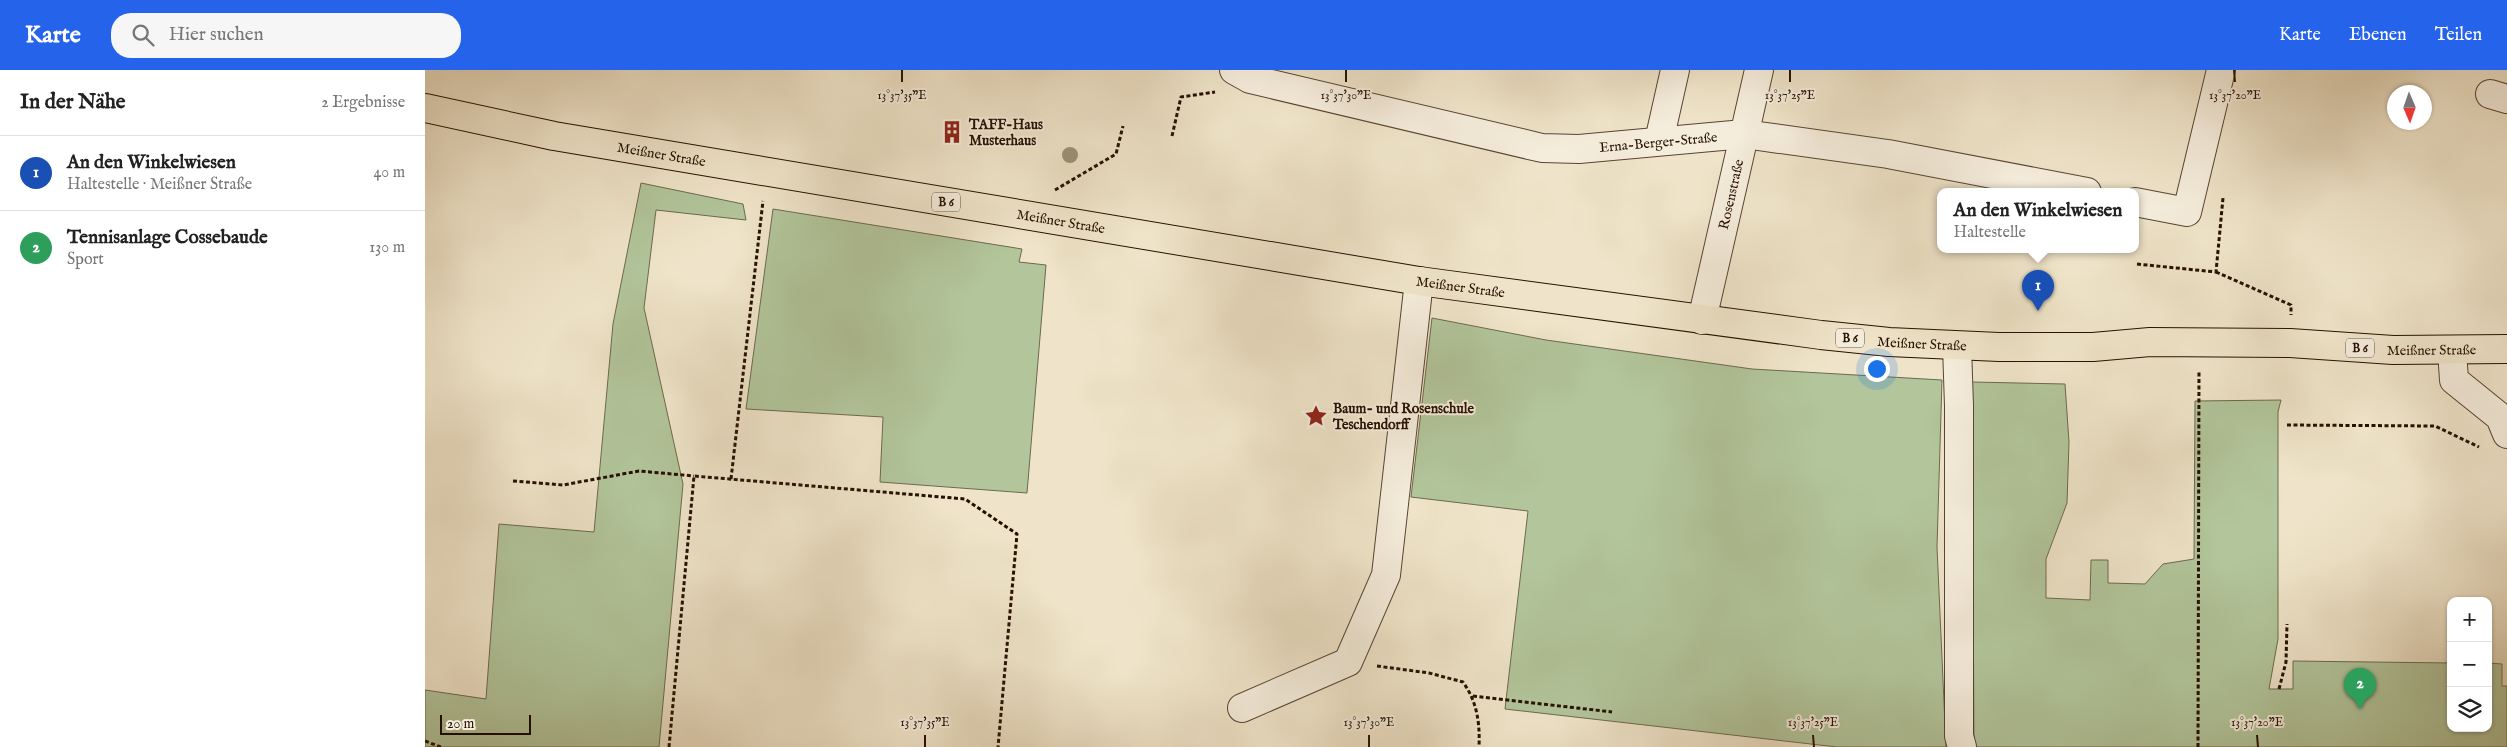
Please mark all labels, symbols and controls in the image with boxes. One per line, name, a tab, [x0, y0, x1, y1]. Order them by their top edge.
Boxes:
search box	[111, 13, 461, 58]
text: Karte	[25, 20, 81, 51]
icon: search	[129, 21, 157, 49]
text: Hier suchen	[169, 23, 264, 47]
text: Karte	[2279, 24, 2321, 47]
text: Ebenen	[2349, 24, 2407, 47]
text: Teilen	[2435, 24, 2482, 47]
north arrow	[2387, 85, 2432, 130]
text: 13°37'35"E	[877, 88, 927, 103]
text: 13°37'30"E	[1321, 88, 1371, 103]
text: 13°37'25"E	[1765, 88, 1815, 103]
text: 13°37'20"E	[2209, 88, 2261, 103]
text: In der Nähe	[20, 89, 126, 116]
text: 2 Ergebnisse	[321, 93, 405, 113]
place label: TAFF-Haus Musterhaus	[968, 116, 1043, 150]
building icon: TAFF-Haus Musterhaus	[939, 119, 965, 145]
street label: Erna-Berger-Straße	[1599, 128, 1719, 157]
street label: Meißner Straße	[616, 139, 707, 171]
text: An den Winkelwiesen	[67, 151, 236, 175]
street label: Rosenstraße	[1715, 157, 1749, 231]
text: 1	[33, 163, 39, 183]
text: 40 m	[373, 163, 405, 183]
text: Haltestelle · Meißner Straße	[67, 175, 252, 195]
popup	[1937, 188, 2139, 253]
road number: B 6	[932, 192, 960, 212]
text: An den Winkelwiesen	[1954, 199, 2122, 223]
street label: Meißner Straße	[1015, 206, 1107, 238]
text: Haltestelle	[1954, 223, 2026, 243]
text: Tennisanlage Cossebaude	[67, 226, 268, 250]
text: 2	[32, 238, 40, 258]
text: 130 m	[369, 238, 405, 258]
text: Sport	[67, 250, 104, 270]
pin: 1	[2022, 270, 2054, 311]
street label: Meißner Straße	[1415, 273, 1506, 303]
road number: B 6	[1836, 328, 1864, 348]
street label: Meißner Straße	[1876, 333, 1968, 356]
road number: B 6	[2346, 338, 2374, 358]
street label: Meißner Straße	[2387, 341, 2477, 360]
your location	[1864, 356, 1890, 382]
place label: Baum- und Rosenschule Teschendorff	[1332, 400, 1474, 434]
place icon: Baum- und Rosenschule Teschendorff	[1303, 403, 1329, 429]
map controls	[2447, 597, 2492, 732]
button: +	[2447, 597, 2492, 642]
button: −	[2447, 642, 2492, 687]
pin: 2	[2344, 668, 2376, 709]
button: layers	[2447, 687, 2492, 732]
scale bar	[440, 712, 531, 735]
text: 20 m	[447, 715, 474, 733]
text: 13°37'35"E	[900, 715, 950, 730]
text: 13°37'30"E	[1344, 715, 1394, 730]
text: 13°37'25"E	[1788, 715, 1838, 730]
text: 13°37'20"E	[2231, 715, 2283, 730]

